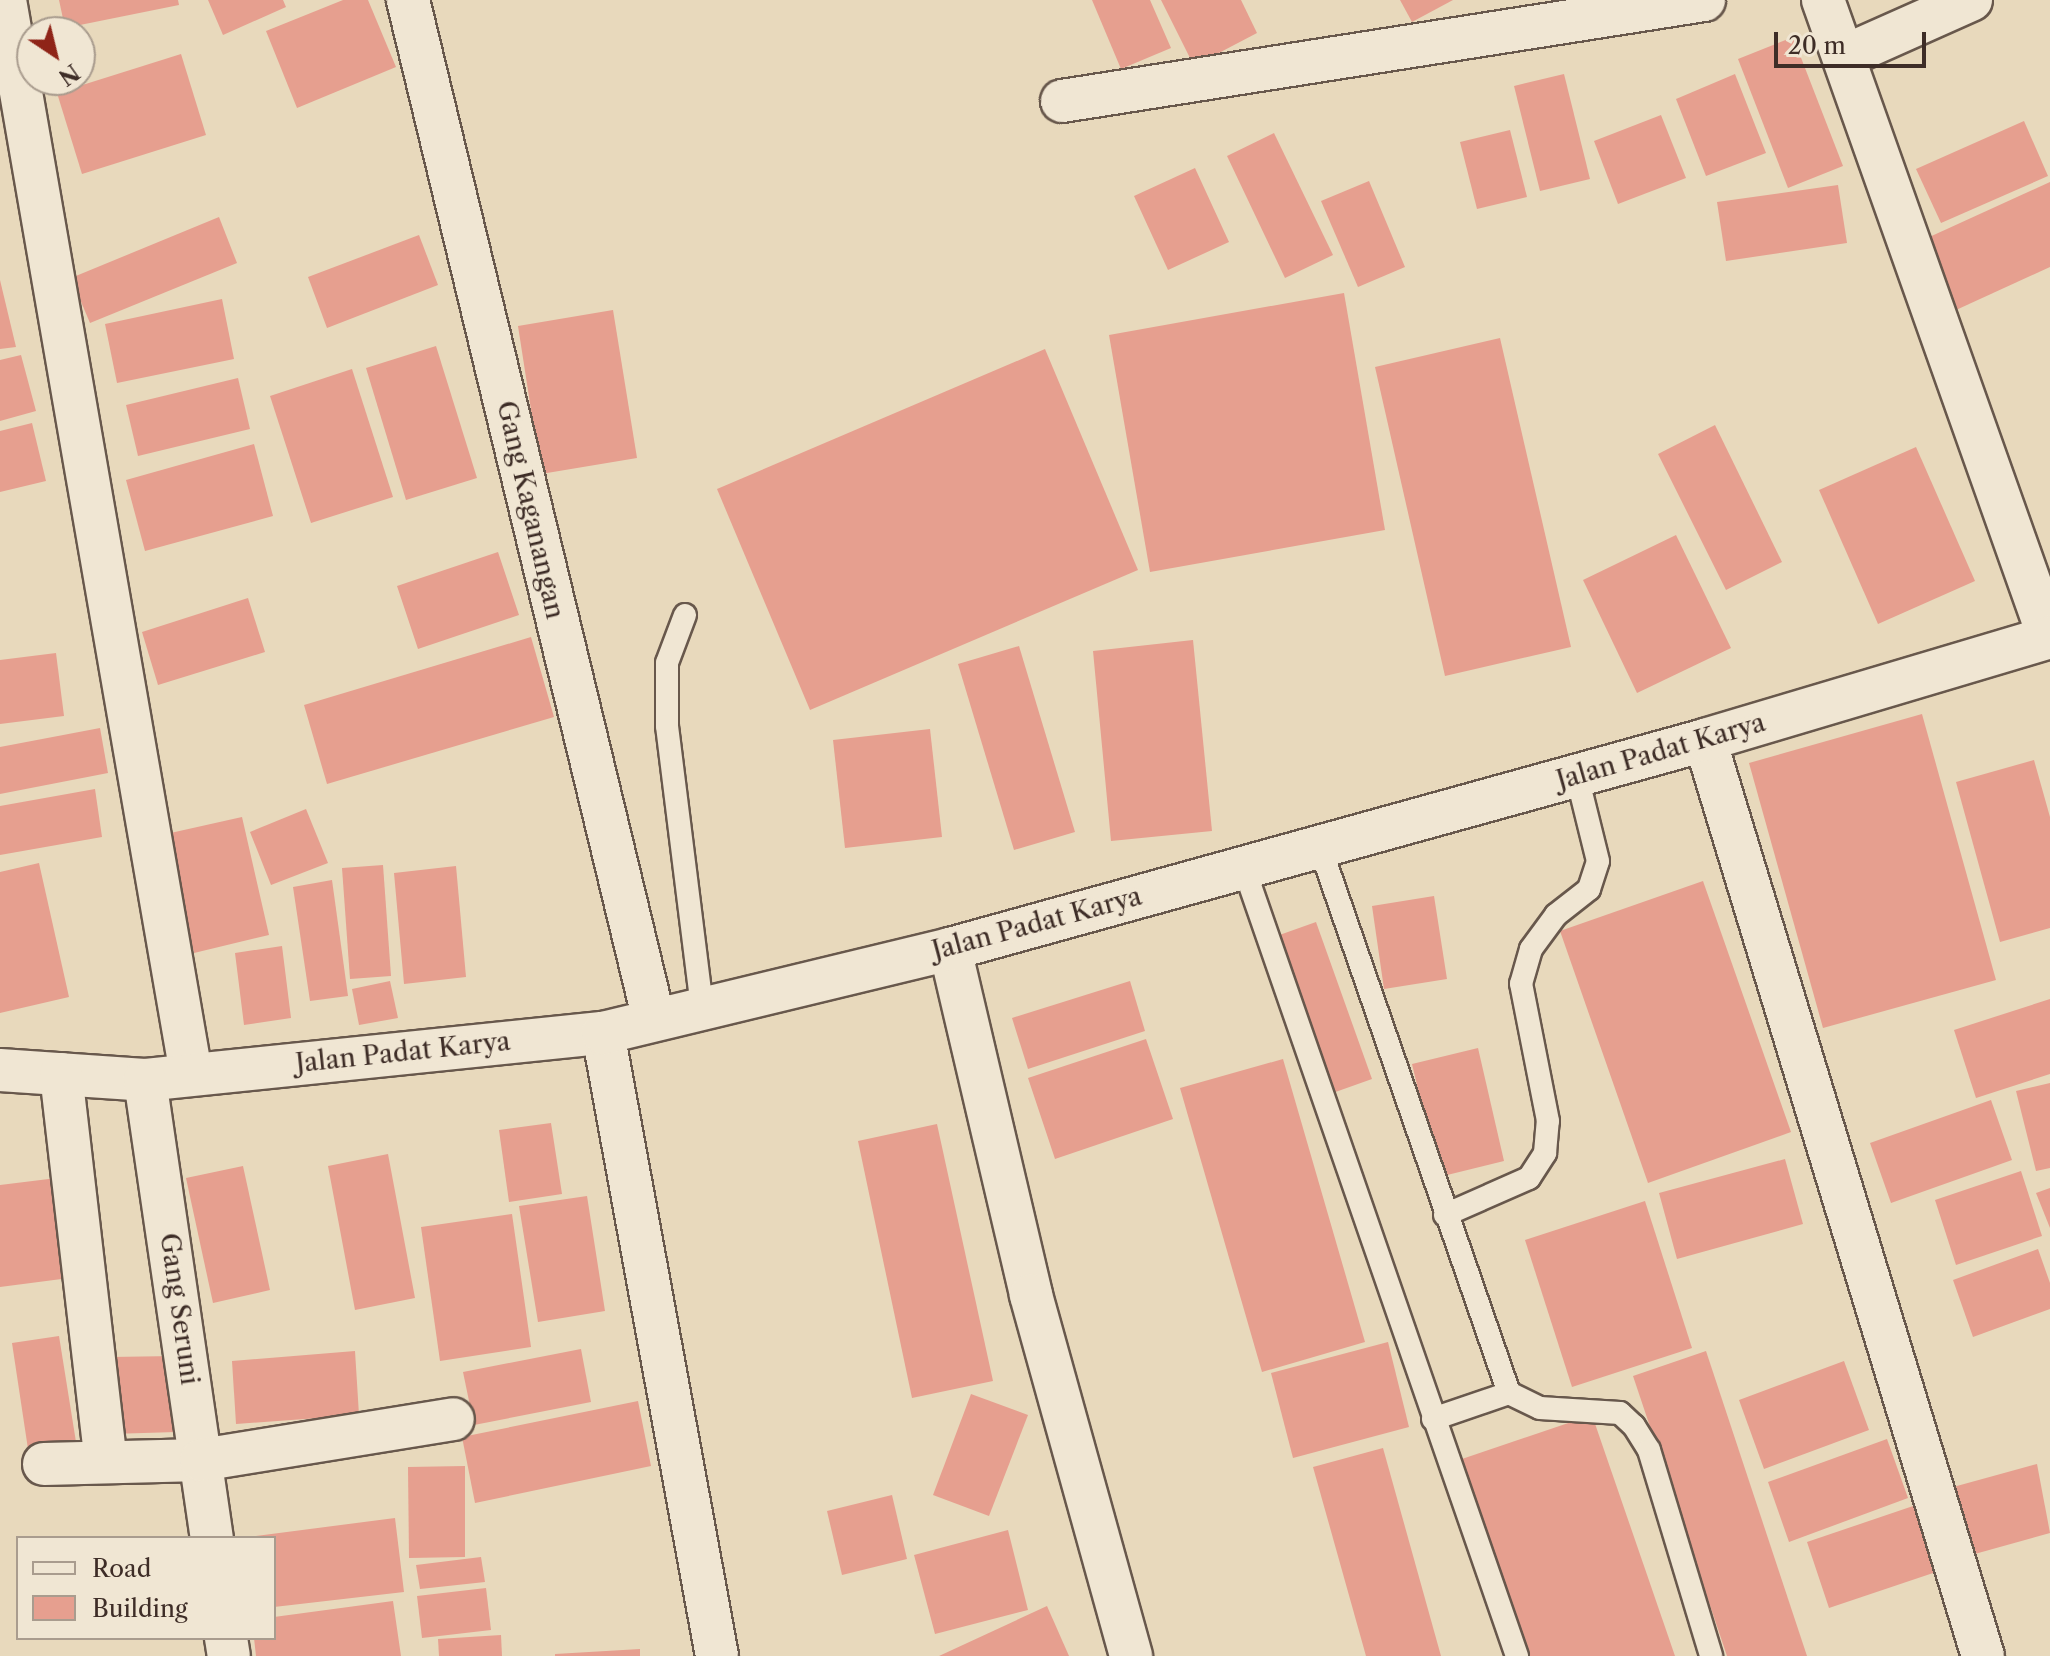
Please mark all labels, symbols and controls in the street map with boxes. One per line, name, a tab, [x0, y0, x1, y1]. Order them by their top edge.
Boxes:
north arrow	[16, 16, 96, 96]
scale bar	[1778, 16, 1930, 66]
text: 20 m	[1788, 31, 1846, 60]
text: N	[53, 58, 84, 91]
street label: Gang Kaganangan	[490, 398, 570, 622]
street label: Jalan Padat Karya	[1553, 707, 1769, 797]
street label: Jalan Padat Karya	[929, 881, 1145, 967]
street label: Jalan Padat Karya	[294, 1026, 512, 1080]
street label: Gang Seruni	[153, 1231, 205, 1387]
legend	[16, 1536, 276, 1640]
text: Road	[92, 1554, 151, 1583]
text: Building	[92, 1594, 188, 1623]

